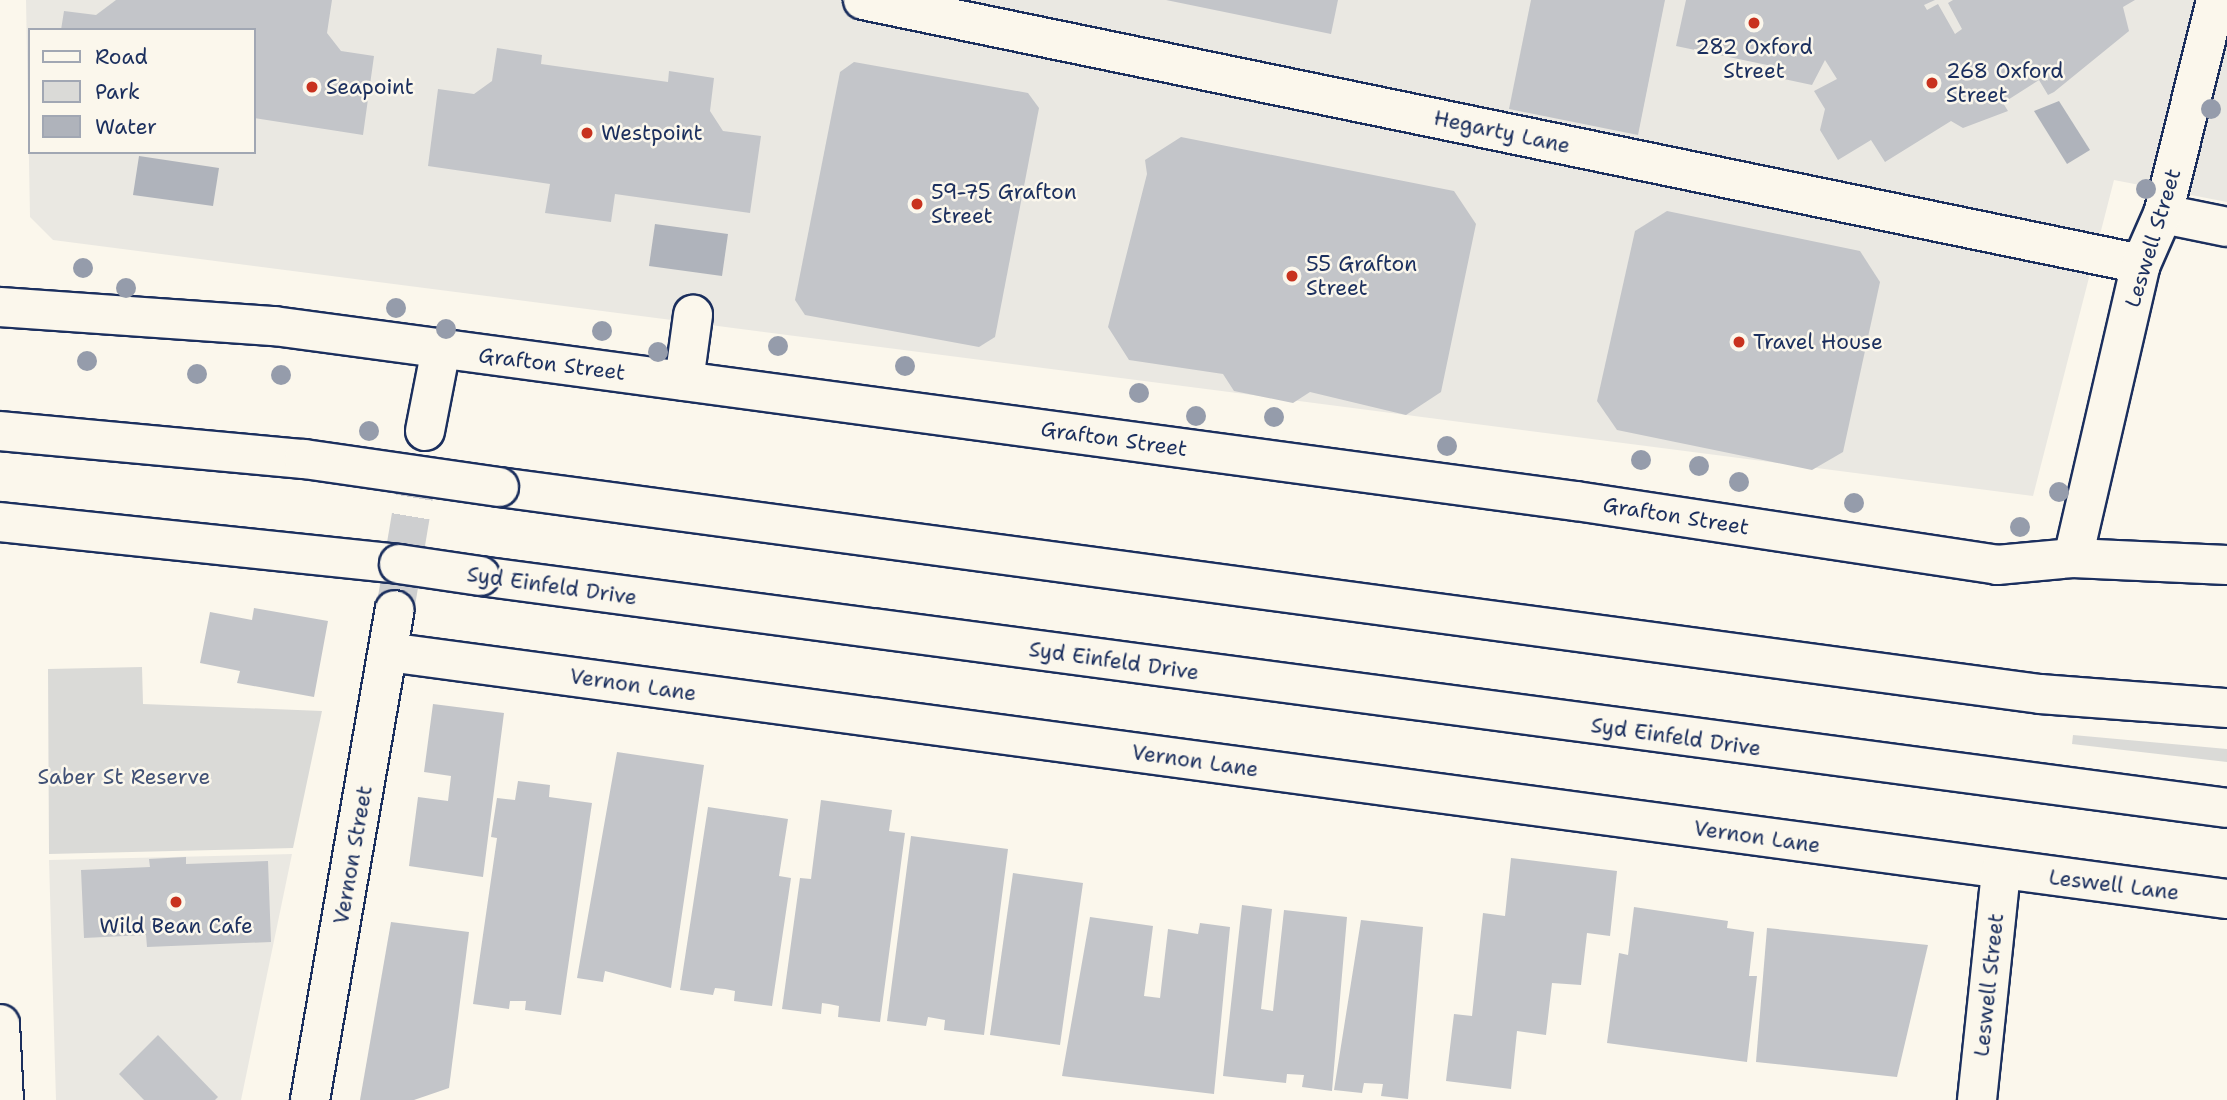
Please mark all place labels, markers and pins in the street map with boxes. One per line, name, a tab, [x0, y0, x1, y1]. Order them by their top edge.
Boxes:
marker: 282 Oxford Street	[1746, 15, 1762, 31]
place label: 282 Oxford Street	[1695, 34, 1813, 84]
place label: 268 Oxford Street	[1946, 58, 2064, 108]
place label: Seapoint	[326, 74, 414, 100]
marker: 268 Oxford Street	[1924, 75, 1940, 91]
marker: Seapoint	[304, 79, 320, 95]
place label: Westpoint	[601, 120, 703, 146]
marker: Westpoint	[579, 125, 595, 141]
place label: 59-75 Grafton Street	[931, 179, 1077, 229]
marker: 59-75 Grafton Street	[909, 196, 925, 212]
place label: 55 Grafton Street	[1306, 251, 1417, 301]
marker: 55 Grafton Street	[1284, 268, 1300, 284]
place label: Travel House	[1753, 329, 1883, 355]
marker: Travel House	[1731, 334, 1747, 350]
marker: Wild Bean Cafe	[168, 894, 184, 910]
place label: Wild Bean Cafe	[99, 913, 253, 939]

